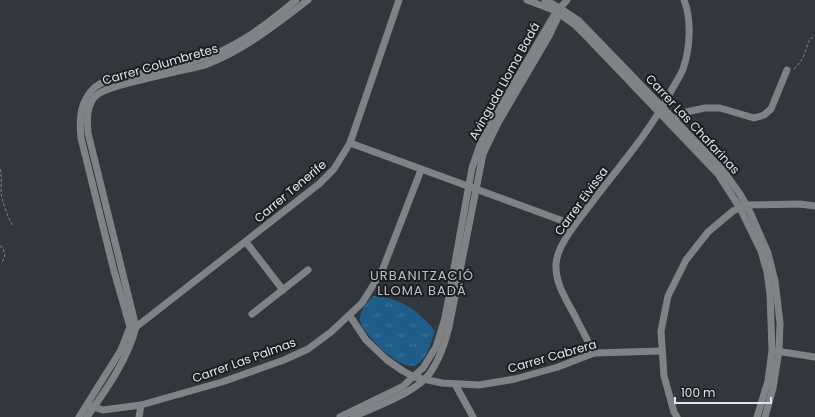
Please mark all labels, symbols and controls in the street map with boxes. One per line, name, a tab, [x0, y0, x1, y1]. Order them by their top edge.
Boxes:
street label: Avinguda Lloma Badá	[465, 19, 543, 143]
street label: Carrer Columbretes	[100, 39, 220, 89]
street label: Carrer Las Chafarinas	[642, 70, 744, 178]
street label: Carrer Tenerife	[250, 156, 330, 226]
street label: Carrer Eivissa	[550, 163, 612, 239]
district label: URBANITZACIÓ LLOMA BADÁ	[370, 266, 474, 300]
street label: Carrer Las Palmas	[190, 333, 298, 387]
street label: Carrer Cabrera	[506, 335, 598, 377]
scale bar	[675, 379, 771, 405]
text: 100 m	[681, 384, 715, 401]

